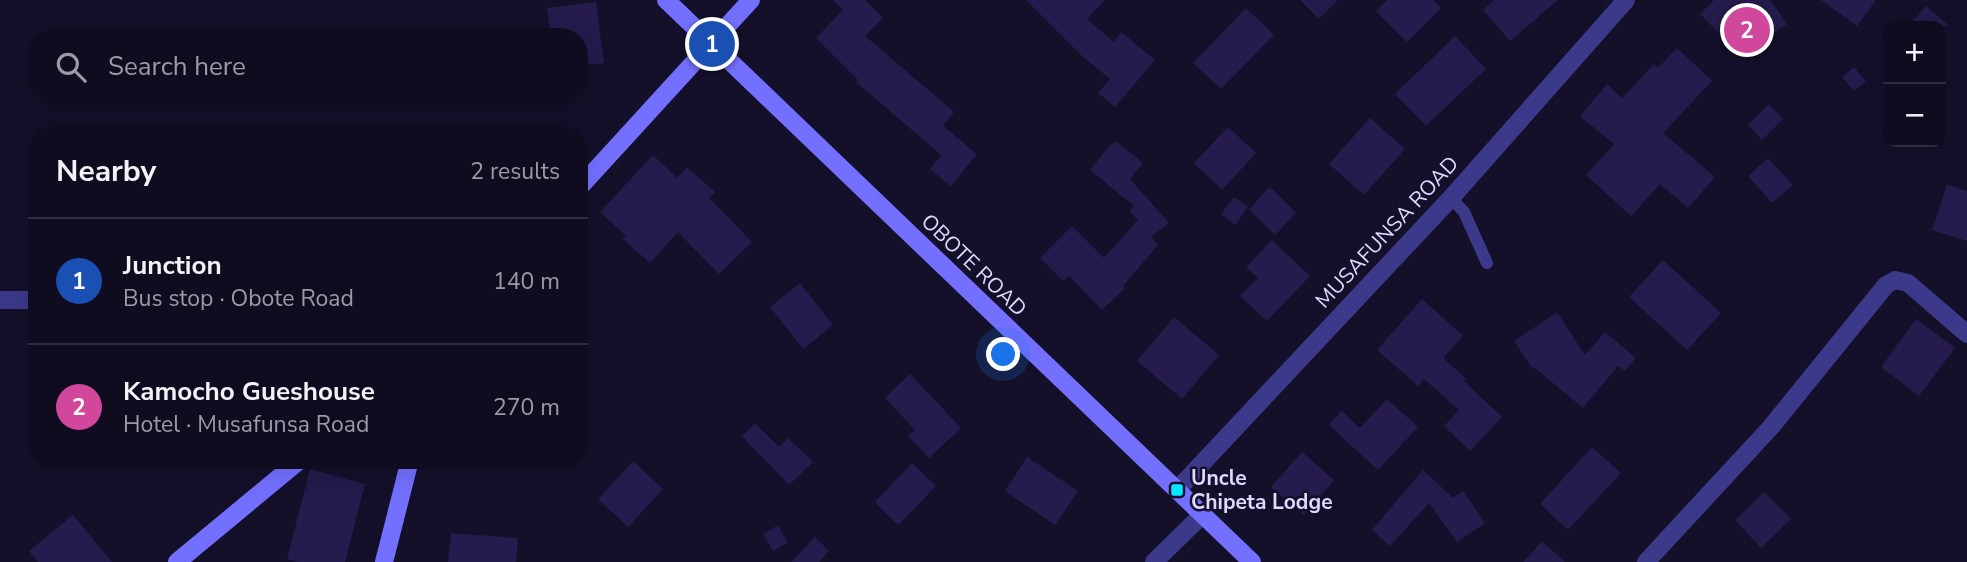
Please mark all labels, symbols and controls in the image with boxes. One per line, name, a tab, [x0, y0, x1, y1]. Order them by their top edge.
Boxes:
pin: 2	[1724, 4, 1770, 56]
pin: 1	[689, 18, 735, 70]
map controls	[1883, 21, 1946, 147]
button: +	[1883, 21, 1946, 84]
search box	[28, 28, 588, 105]
icon: search	[52, 48, 90, 86]
text: Search here	[108, 49, 246, 84]
button: −	[1883, 84, 1946, 147]
street label: MUSAFUNSA ROAD	[1309, 150, 1465, 314]
text: Nearby	[56, 151, 156, 192]
text: 2 results	[470, 156, 560, 187]
street label: OBOTE ROAD	[915, 208, 1033, 322]
text: Junction	[123, 248, 222, 283]
text: 1	[72, 266, 86, 297]
text: 140 m	[493, 266, 560, 297]
text: Bus stop · Obote Road	[123, 283, 354, 314]
your location	[986, 337, 1020, 371]
text: Kamocho Gueshouse	[123, 374, 375, 409]
text: 2	[72, 392, 86, 423]
text: 270 m	[493, 392, 560, 423]
text: Hotel · Musafunsa Road	[123, 409, 369, 440]
place label: Uncle Chipeta Lodge	[1191, 464, 1333, 516]
marker: Uncle Chipeta Lodge	[1169, 482, 1185, 498]

